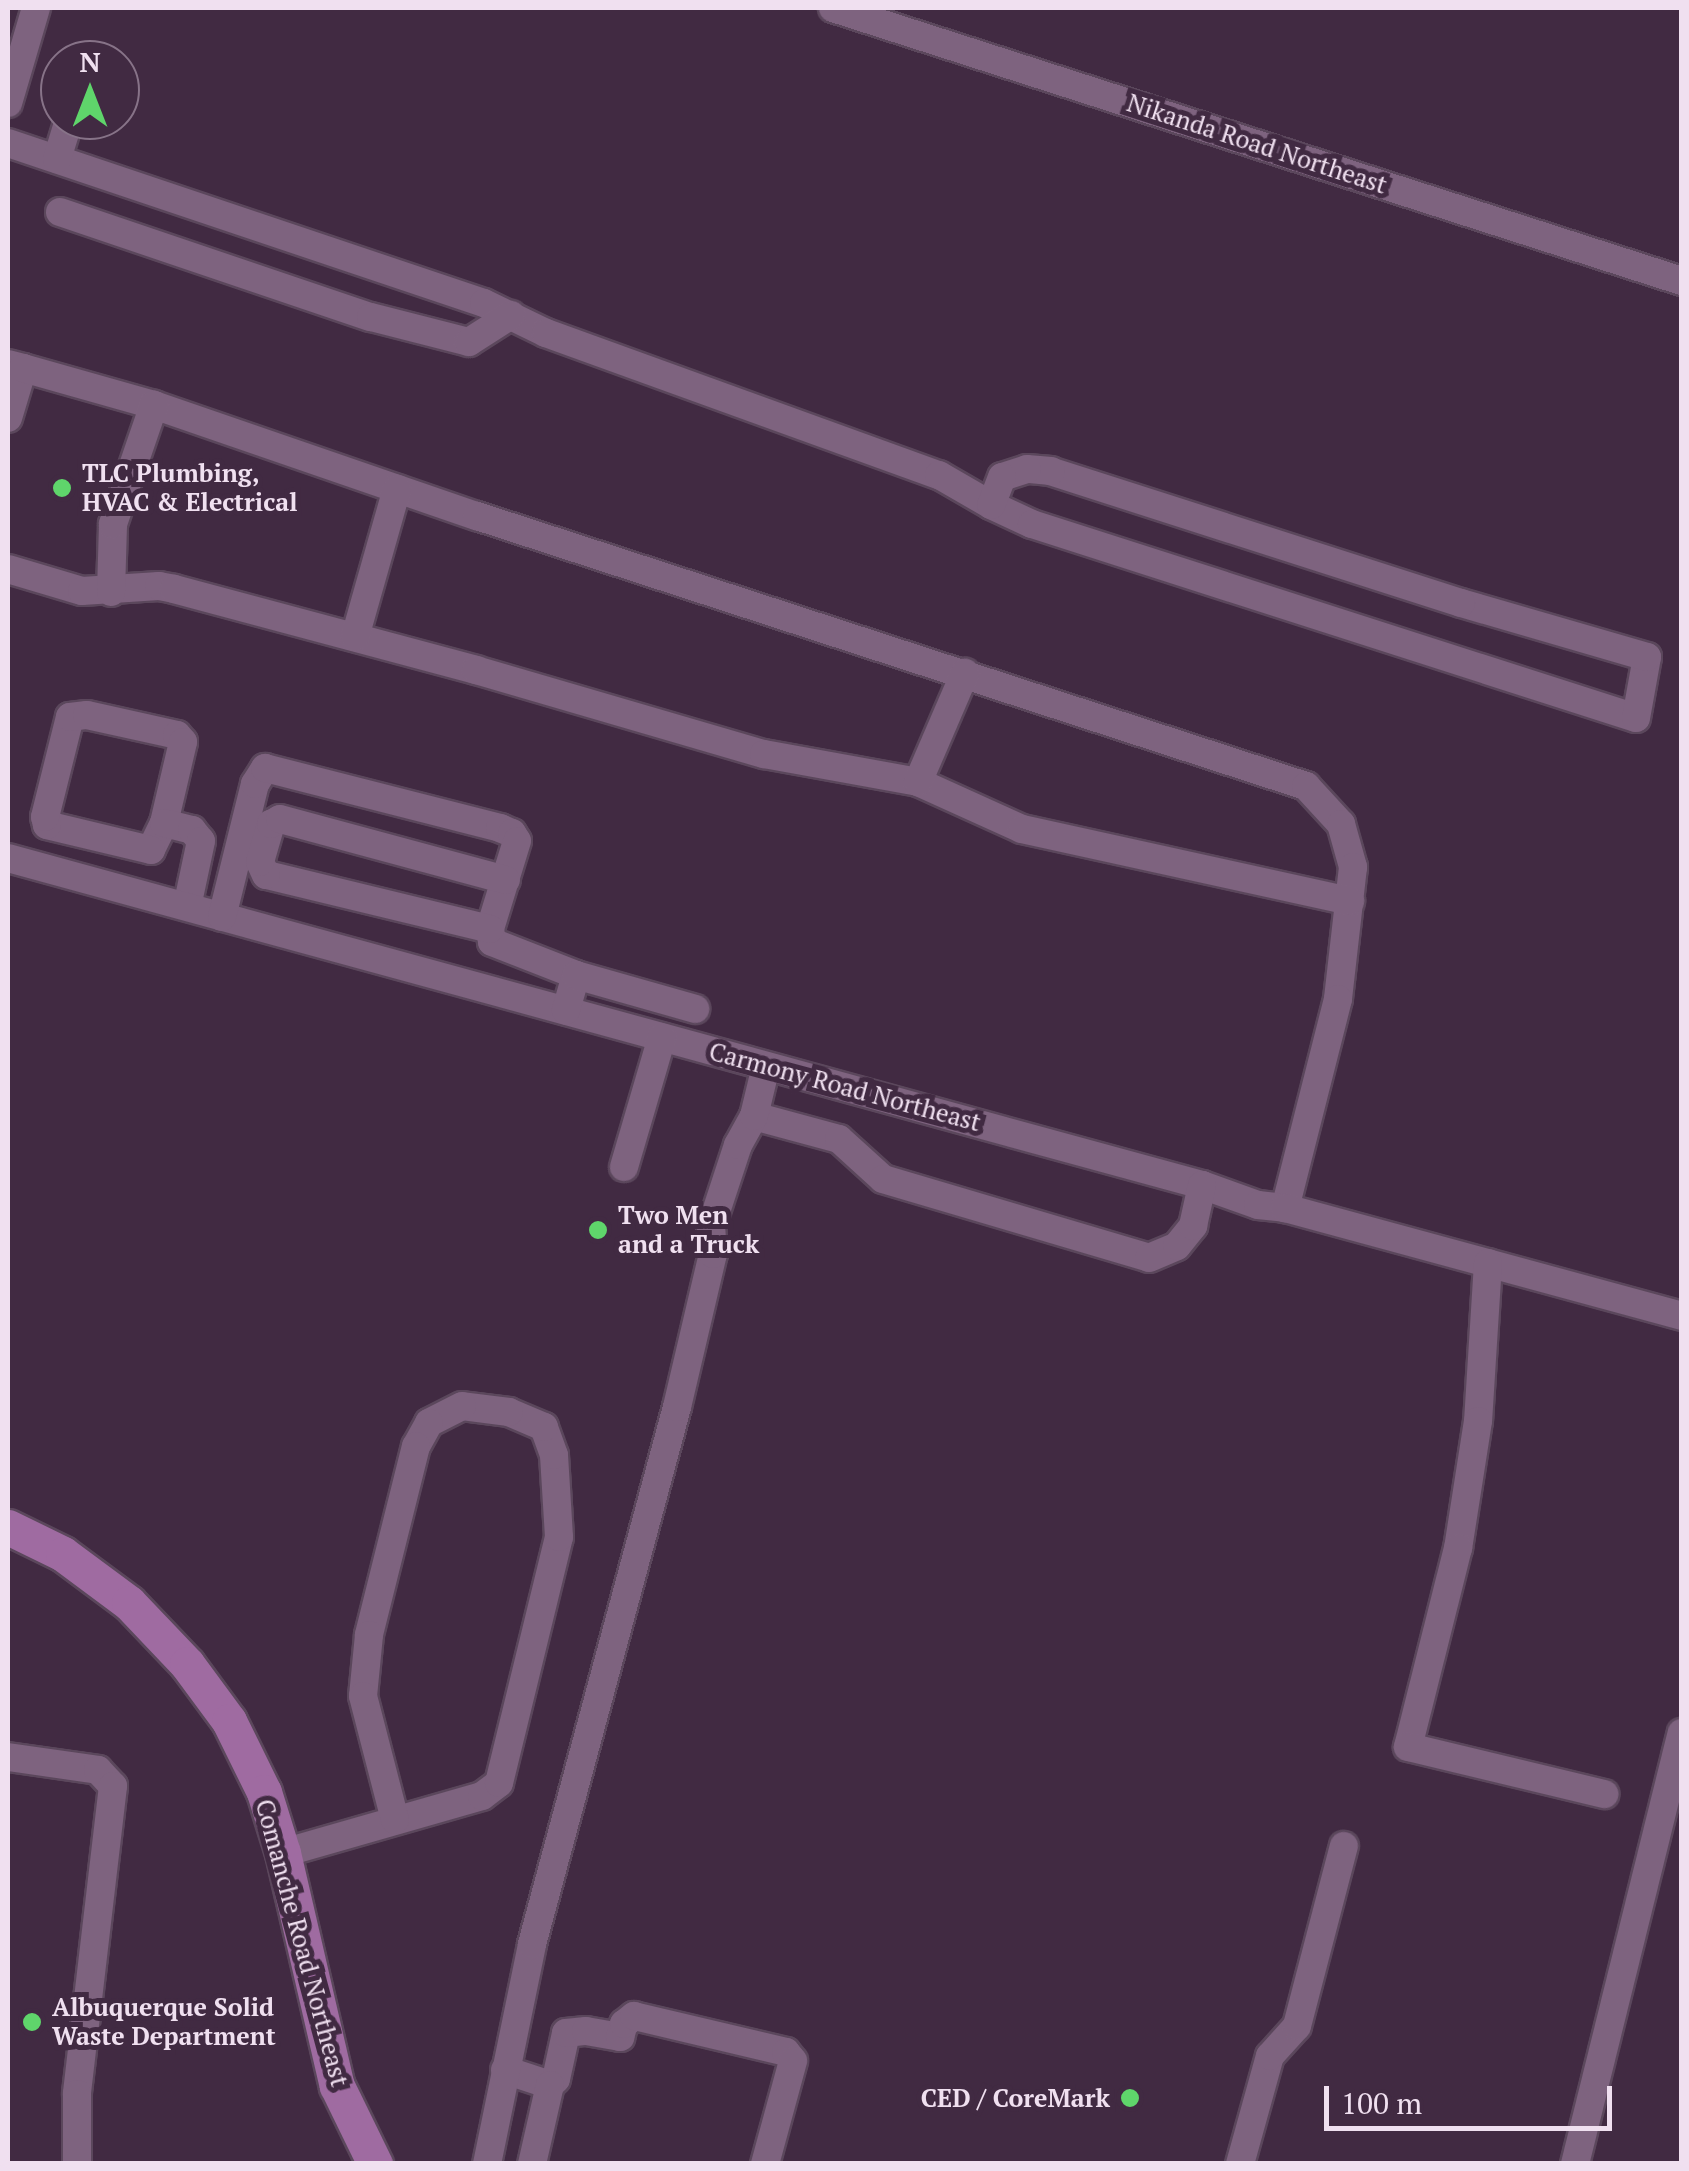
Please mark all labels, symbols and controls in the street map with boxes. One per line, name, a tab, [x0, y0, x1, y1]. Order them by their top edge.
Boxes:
north arrow	[40, 40, 140, 140]
text: N	[79, 43, 101, 80]
street label: Nikanda Road Northeast	[1123, 88, 1391, 200]
place label: TLC Plumbing, HVAC & Electrical	[82, 459, 297, 518]
marker: TLC Plumbing, HVAC & Electrical	[51, 477, 73, 499]
street label: Carmony Road Northeast	[706, 1036, 984, 1138]
place label: Two Men and a Truck	[618, 1201, 759, 1260]
marker: Two Men and a Truck	[587, 1219, 609, 1241]
street label: Comanche Road Northeast	[249, 1796, 355, 2090]
place label: Albuquerque Solid Waste Department	[52, 1993, 276, 2052]
marker: Albuquerque Solid Waste Department	[21, 2011, 43, 2033]
scale bar	[1329, 2066, 1616, 2128]
place label: CED / CoreMark	[921, 2083, 1110, 2113]
text: 100 m	[1341, 2083, 1422, 2123]
marker: CED / CoreMark	[1119, 2087, 1141, 2109]

